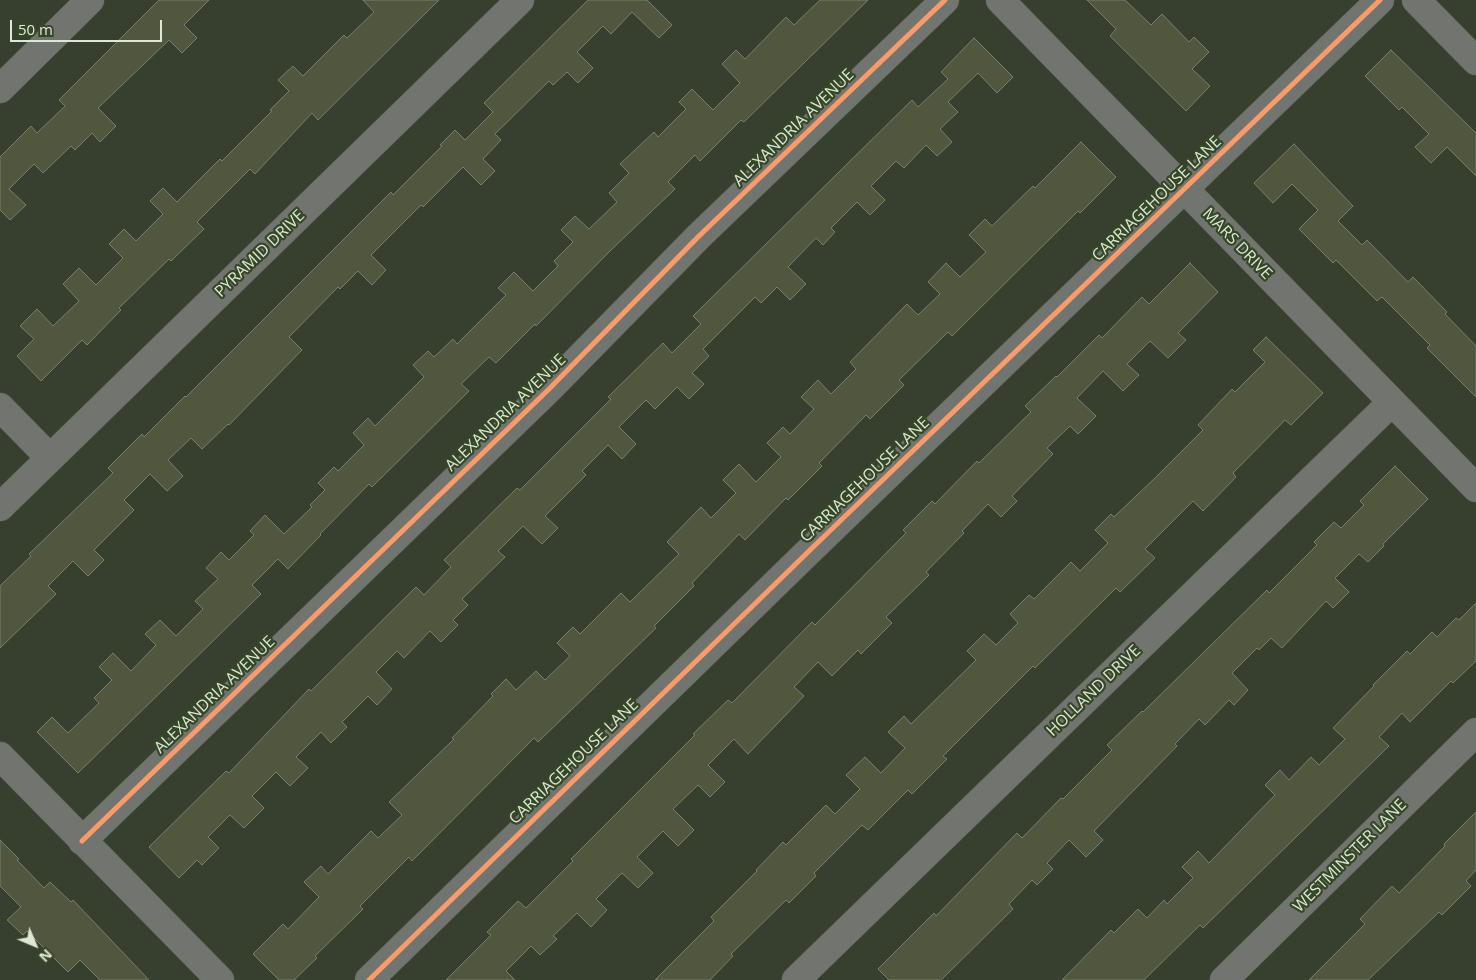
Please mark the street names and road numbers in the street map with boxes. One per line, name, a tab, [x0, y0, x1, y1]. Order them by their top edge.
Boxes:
street label: ALEXANDRIA AVENUE	[730, 65, 858, 191]
street label: CARRIAGEHOUSE LANE	[1088, 132, 1226, 266]
street label: MARS DRIVE	[1198, 204, 1276, 284]
street label: PYRAMID DRIVE	[211, 206, 309, 302]
street label: ALEXANDRIA AVENUE	[442, 350, 570, 476]
street label: CARRIAGEHOUSE LANE	[796, 413, 934, 547]
street label: ALEXANDRIA AVENUE	[151, 632, 279, 758]
street label: HOLLAND DRIVE	[1043, 641, 1145, 741]
street label: CARRIAGEHOUSE LANE	[505, 695, 643, 829]
street label: WESTMINSTER LANE	[1289, 795, 1411, 917]

